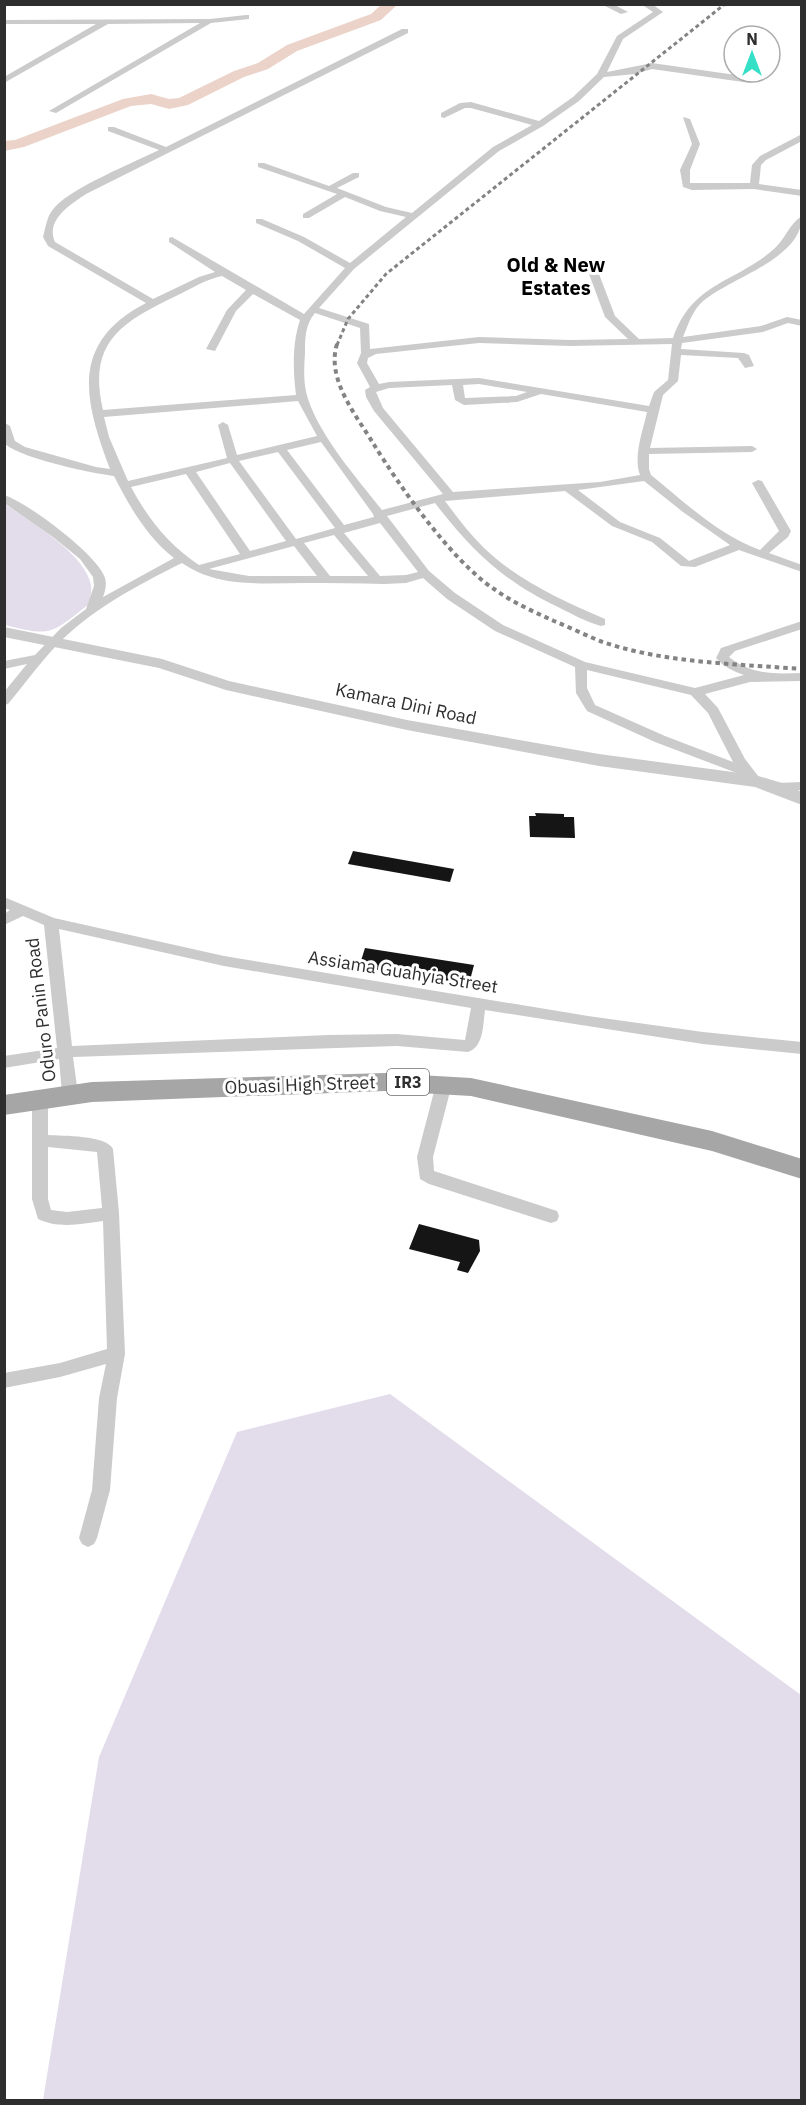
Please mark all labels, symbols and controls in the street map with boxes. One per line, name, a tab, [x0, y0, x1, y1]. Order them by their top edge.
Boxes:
north arrow	[722, 24, 782, 84]
text: N	[746, 29, 758, 49]
district label: Old & New Estates	[507, 251, 606, 301]
street label: Kamara Dini Road	[334, 677, 479, 730]
street label: Oduro Panin Road	[20, 937, 61, 1084]
street label: Assiama Guahyia Street	[307, 945, 500, 998]
road number: IR3	[387, 1069, 429, 1095]
street label: Obuasi High Street	[224, 1070, 376, 1099]

